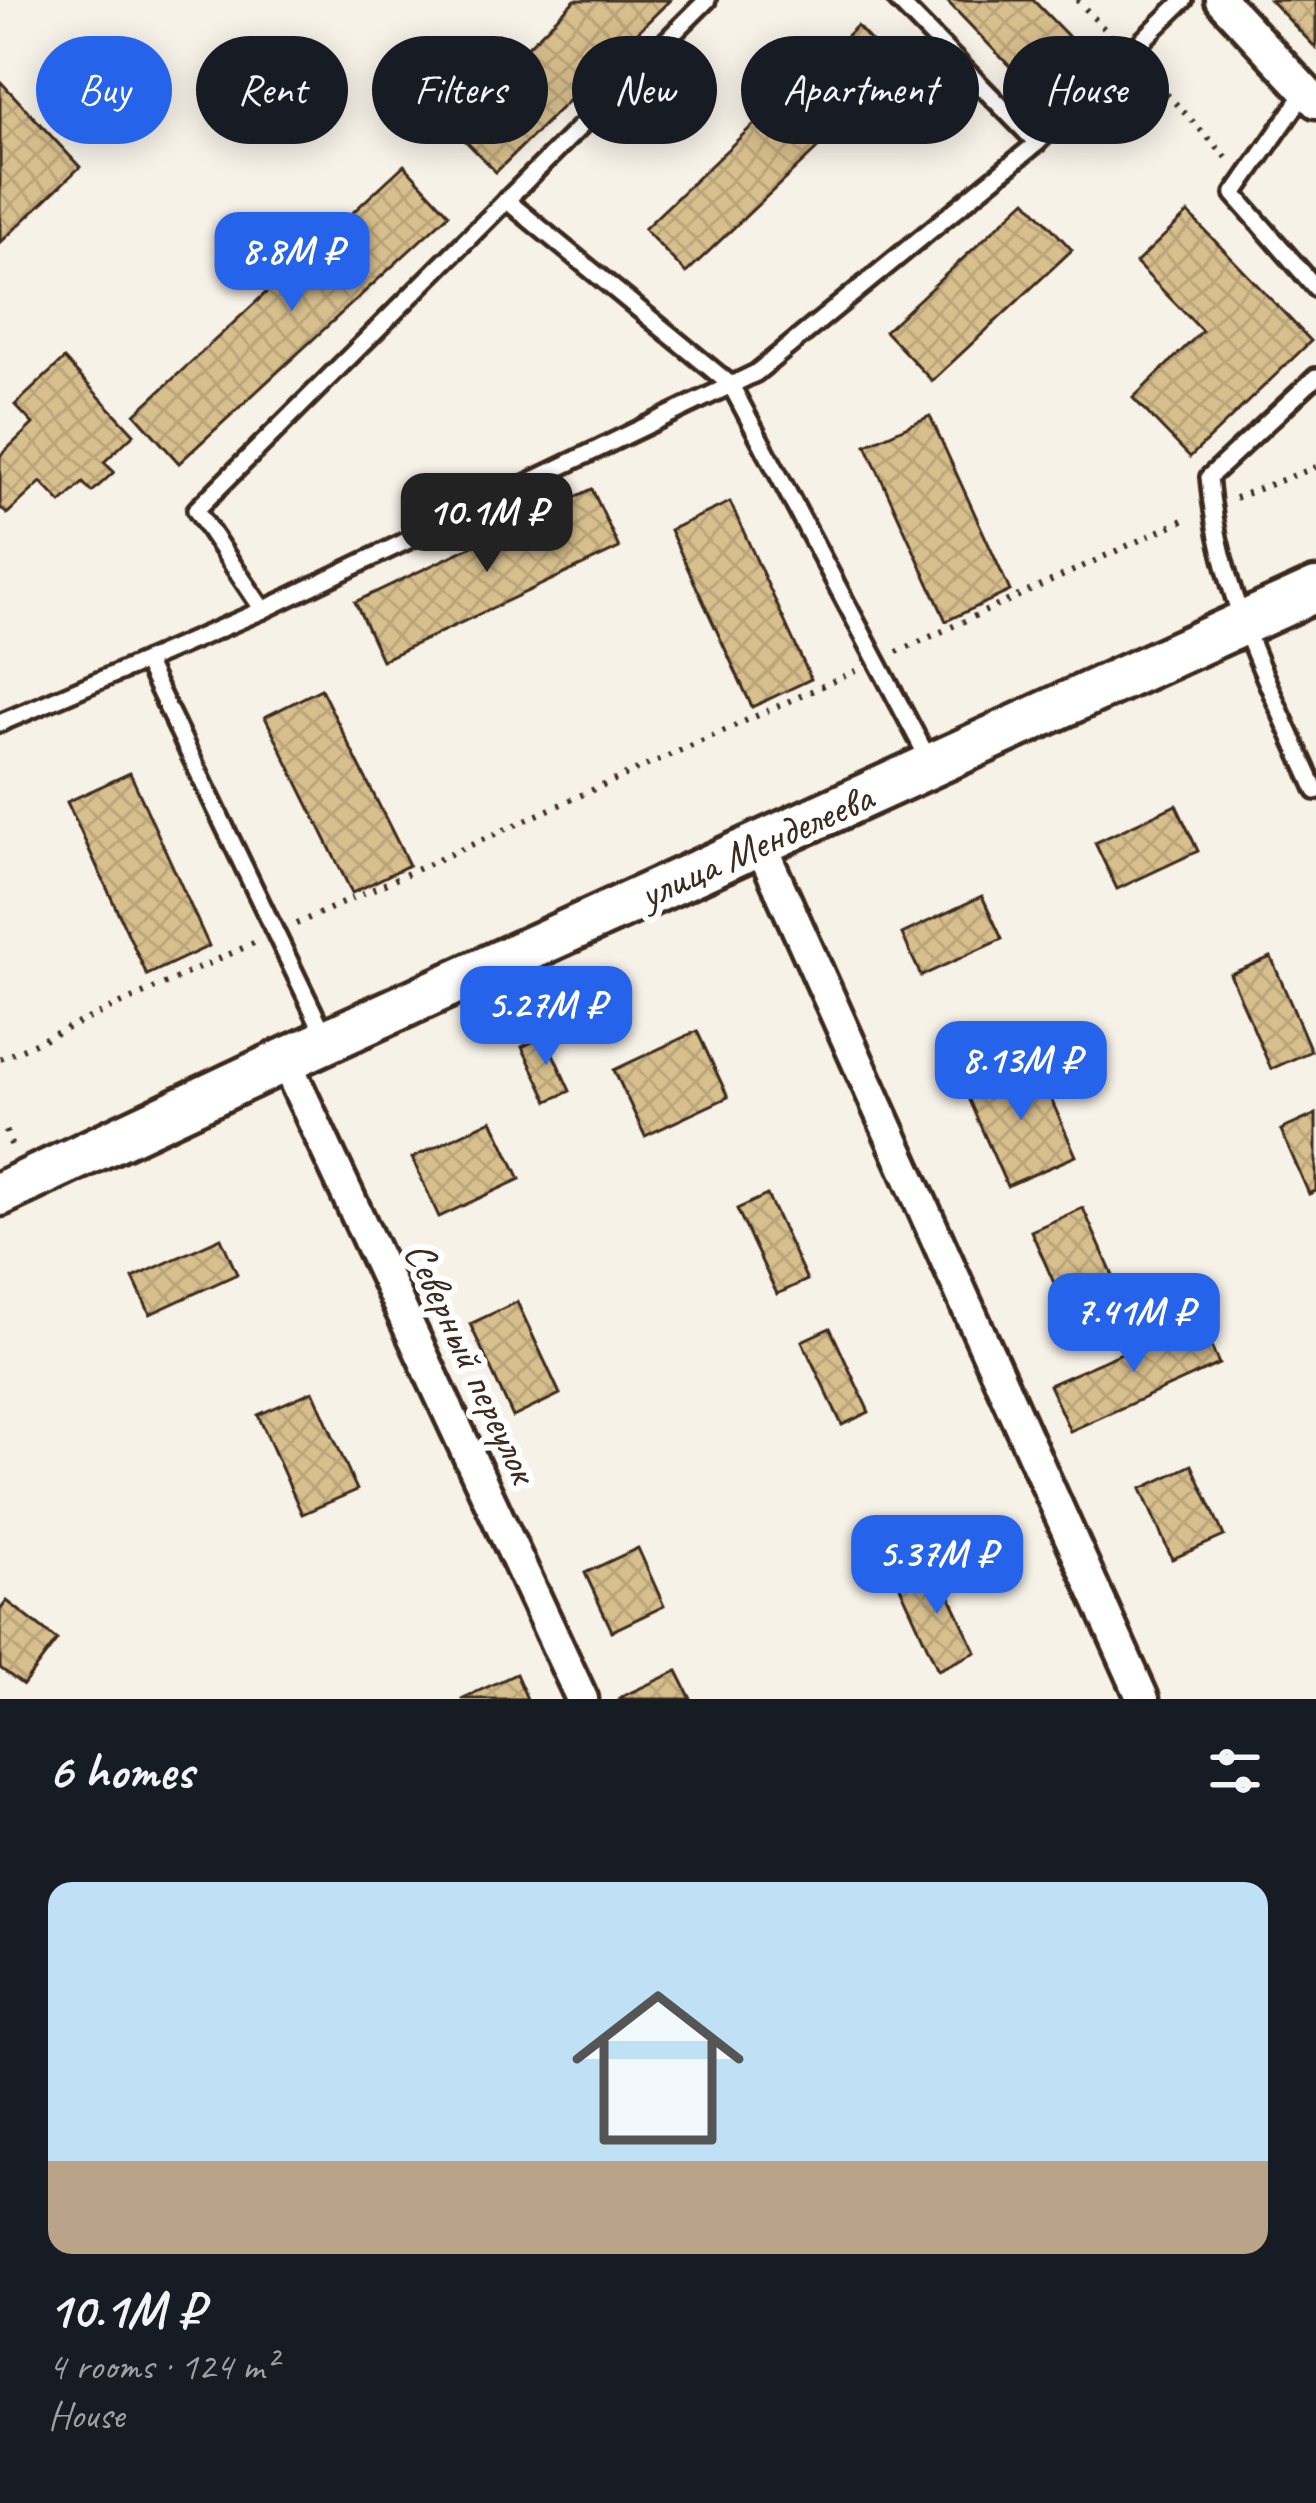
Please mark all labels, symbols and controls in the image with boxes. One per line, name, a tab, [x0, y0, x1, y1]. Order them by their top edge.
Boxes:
chip: Buy	[36, 36, 172, 144]
chip: Rent	[196, 36, 348, 144]
chip: Filters	[372, 36, 548, 144]
chip: New	[572, 36, 717, 144]
chip: Apartment	[741, 36, 979, 144]
chip: House	[1003, 36, 1169, 144]
pin: 8.8M ₽	[194, 212, 390, 314]
text: 8.8M ₽	[242, 226, 342, 275]
pin: 10.1M ₽	[376, 473, 598, 575]
text: 10.1M ₽	[428, 487, 546, 536]
street label: улица Менделеева	[628, 770, 884, 922]
pin: 5.27M ₽	[435, 966, 657, 1068]
text: 5.27M ₽	[487, 980, 605, 1029]
pin: 8.13M ₽	[910, 1021, 1132, 1123]
text: 8.13M ₽	[962, 1035, 1080, 1084]
street label: Северный переулок	[392, 1233, 551, 1494]
pin: 7.41M ₽	[1023, 1273, 1245, 1375]
text: 7.41M ₽	[1075, 1287, 1193, 1336]
pin: 5.37M ₽	[826, 1515, 1048, 1617]
text: 5.37M ₽	[878, 1529, 996, 1578]
icon: filters	[1202, 1738, 1268, 1804]
text: 6 homes	[48, 1739, 193, 1803]
icon: home	[550, 1960, 766, 2176]
text: 10.1M ₽	[48, 2278, 203, 2342]
text: 4 rooms · 124 m²	[48, 2342, 276, 2391]
text: House	[48, 2391, 124, 2440]

